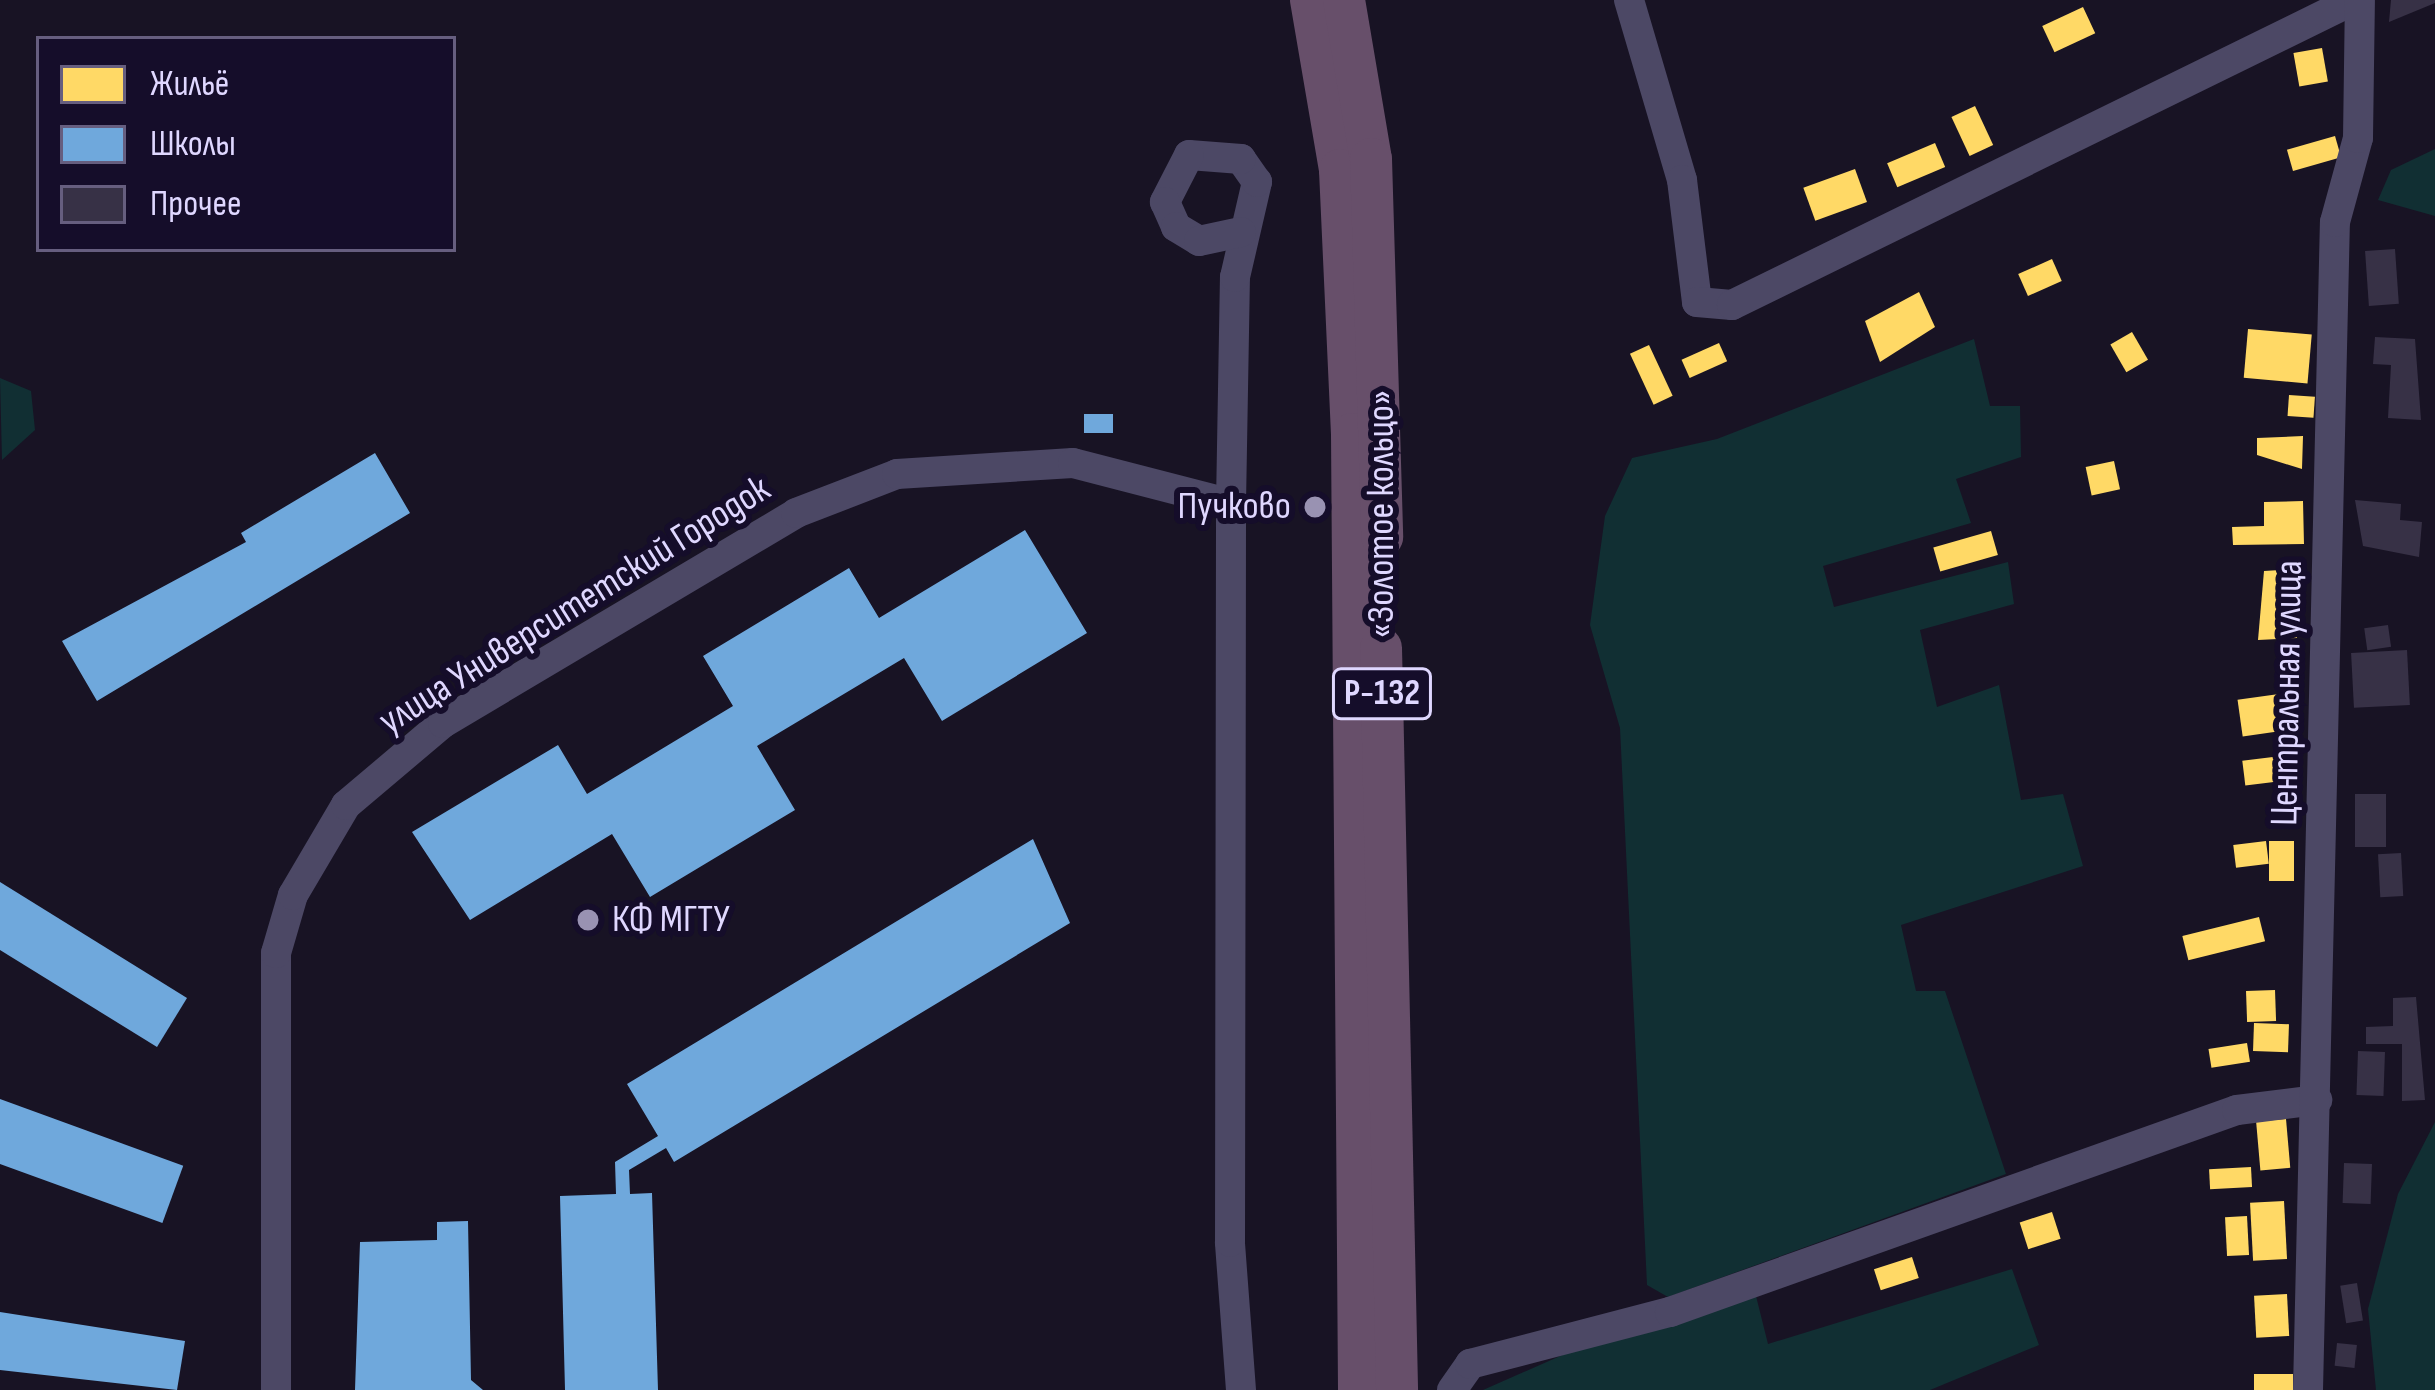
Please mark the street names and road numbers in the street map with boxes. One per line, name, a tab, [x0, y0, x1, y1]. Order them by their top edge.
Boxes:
street label: «Золотое кольцо»	[1359, 390, 1405, 638]
street label: улица Университетский Городок	[371, 466, 779, 746]
street label: Центральная улица	[2262, 560, 2314, 826]
road number: Р-132	[1331, 664, 1433, 724]

